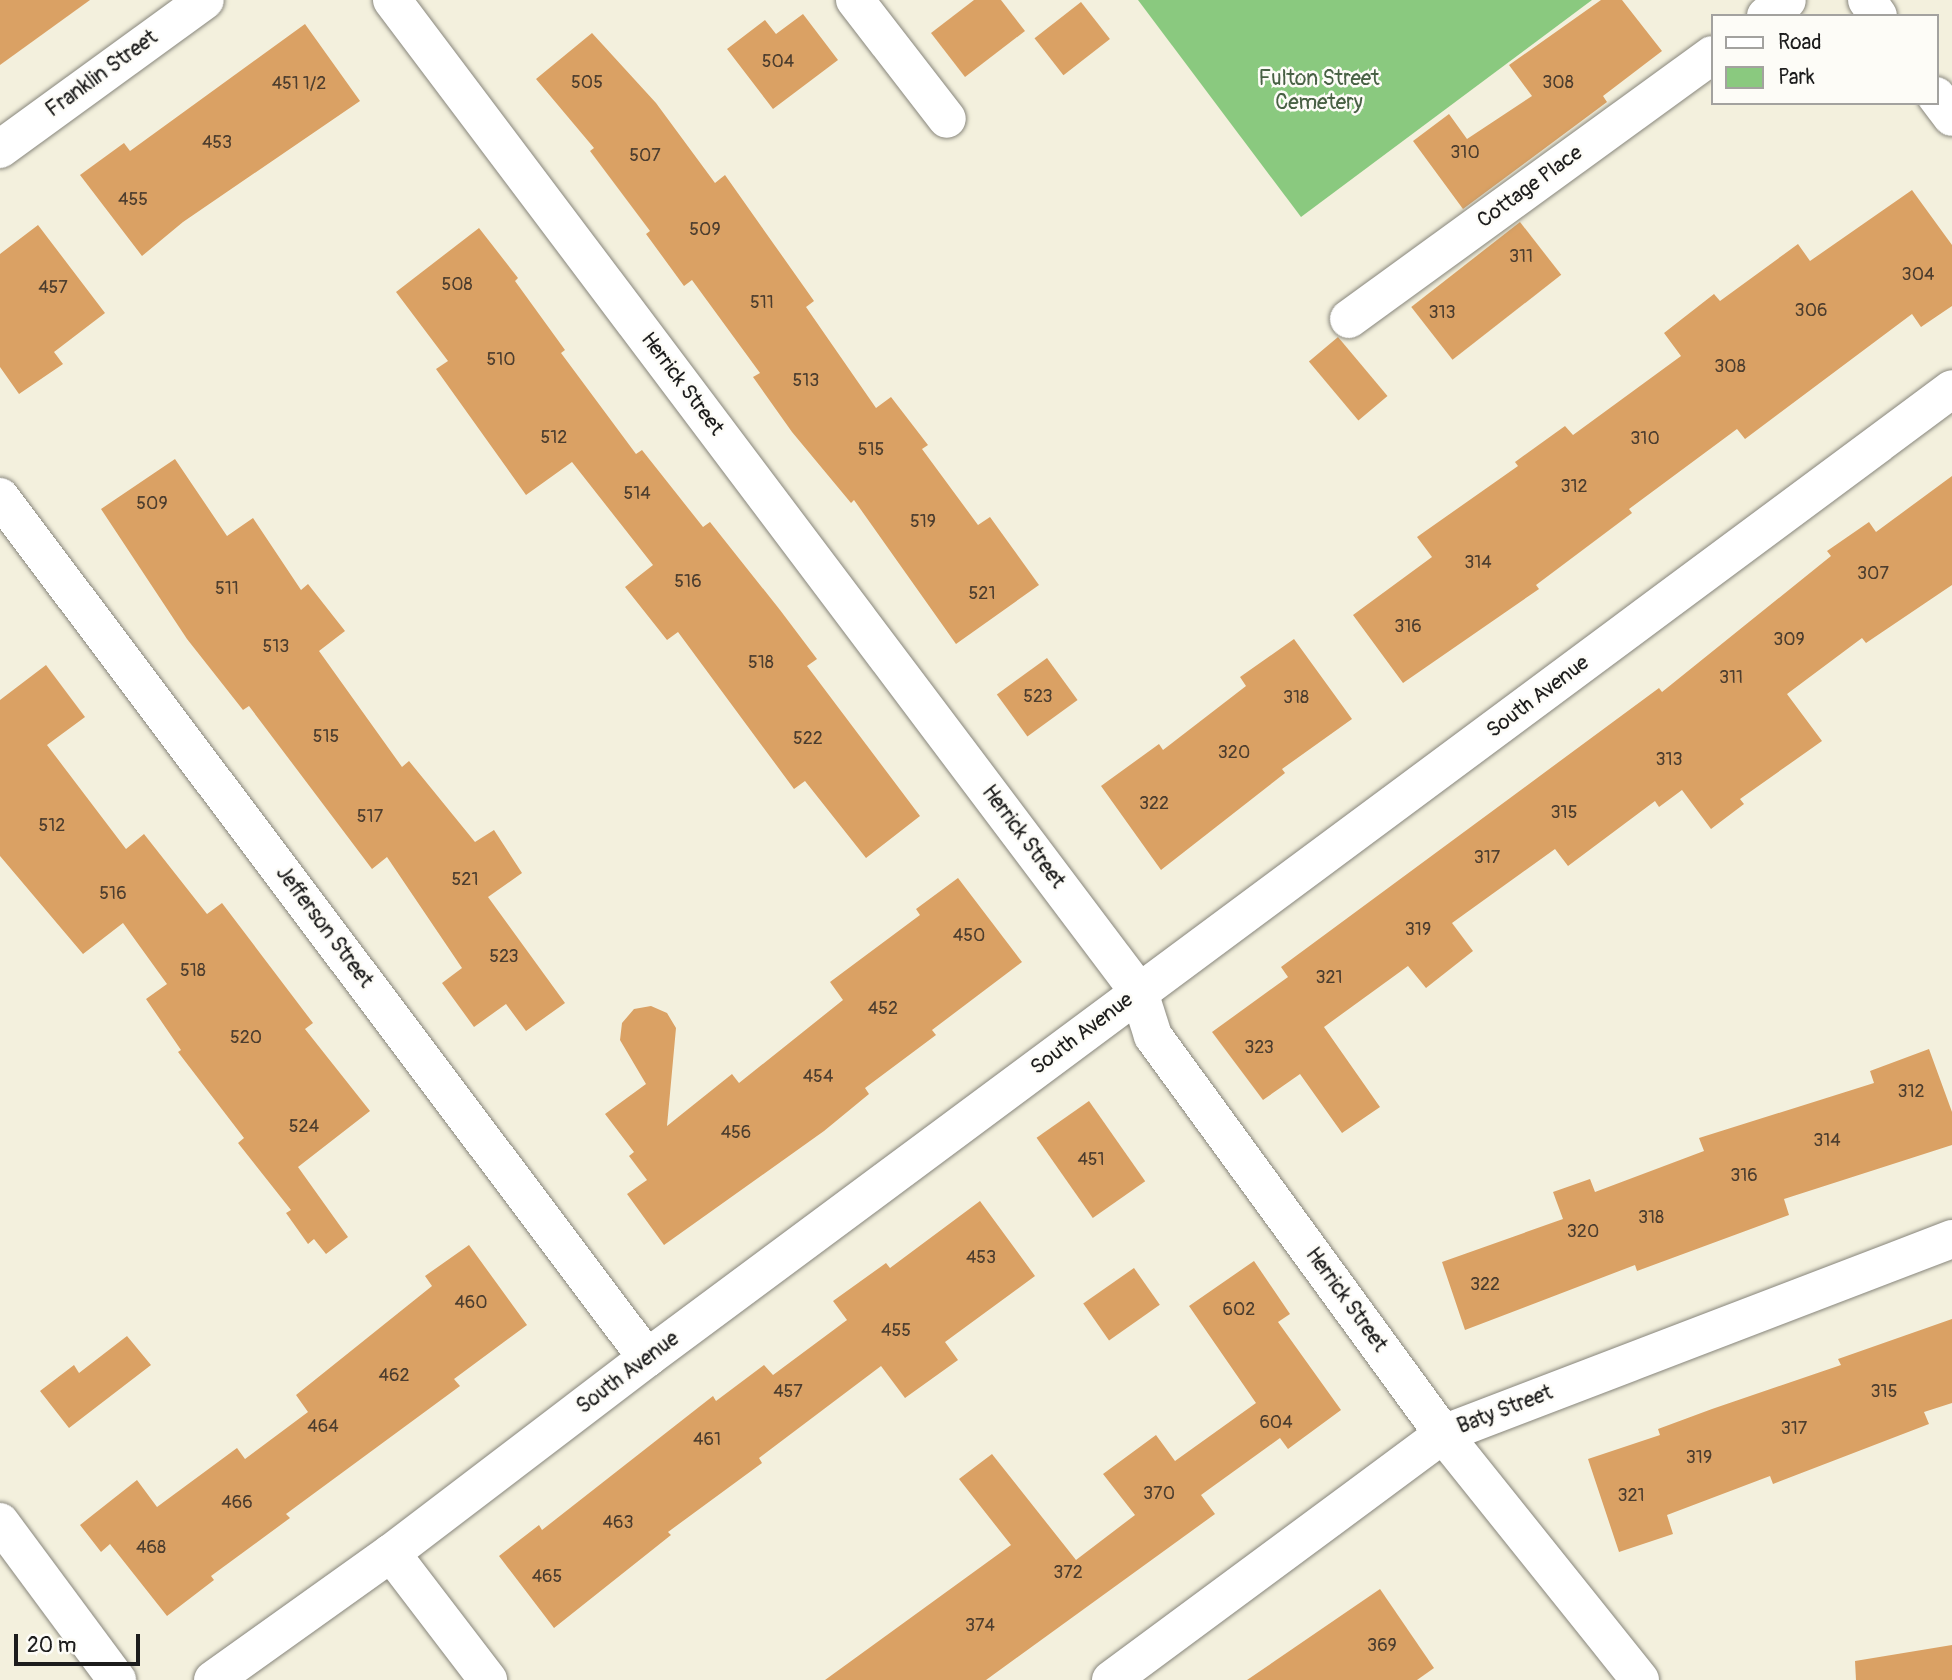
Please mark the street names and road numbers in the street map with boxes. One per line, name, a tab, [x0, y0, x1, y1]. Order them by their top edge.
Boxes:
street label: Franklin Street	[41, 25, 163, 123]
street label: Cottage Place	[1473, 140, 1587, 234]
street label: Herrick Street	[635, 328, 729, 440]
street label: South Avenue	[1482, 650, 1594, 744]
street label: Herrick Street	[976, 781, 1070, 893]
street label: Jefferson Street	[270, 861, 378, 993]
street label: South Avenue	[1026, 987, 1138, 1081]
street label: Herrick Street	[1300, 1243, 1392, 1357]
street label: South Avenue	[572, 1326, 684, 1420]
street label: Baty Street	[1454, 1380, 1556, 1440]

